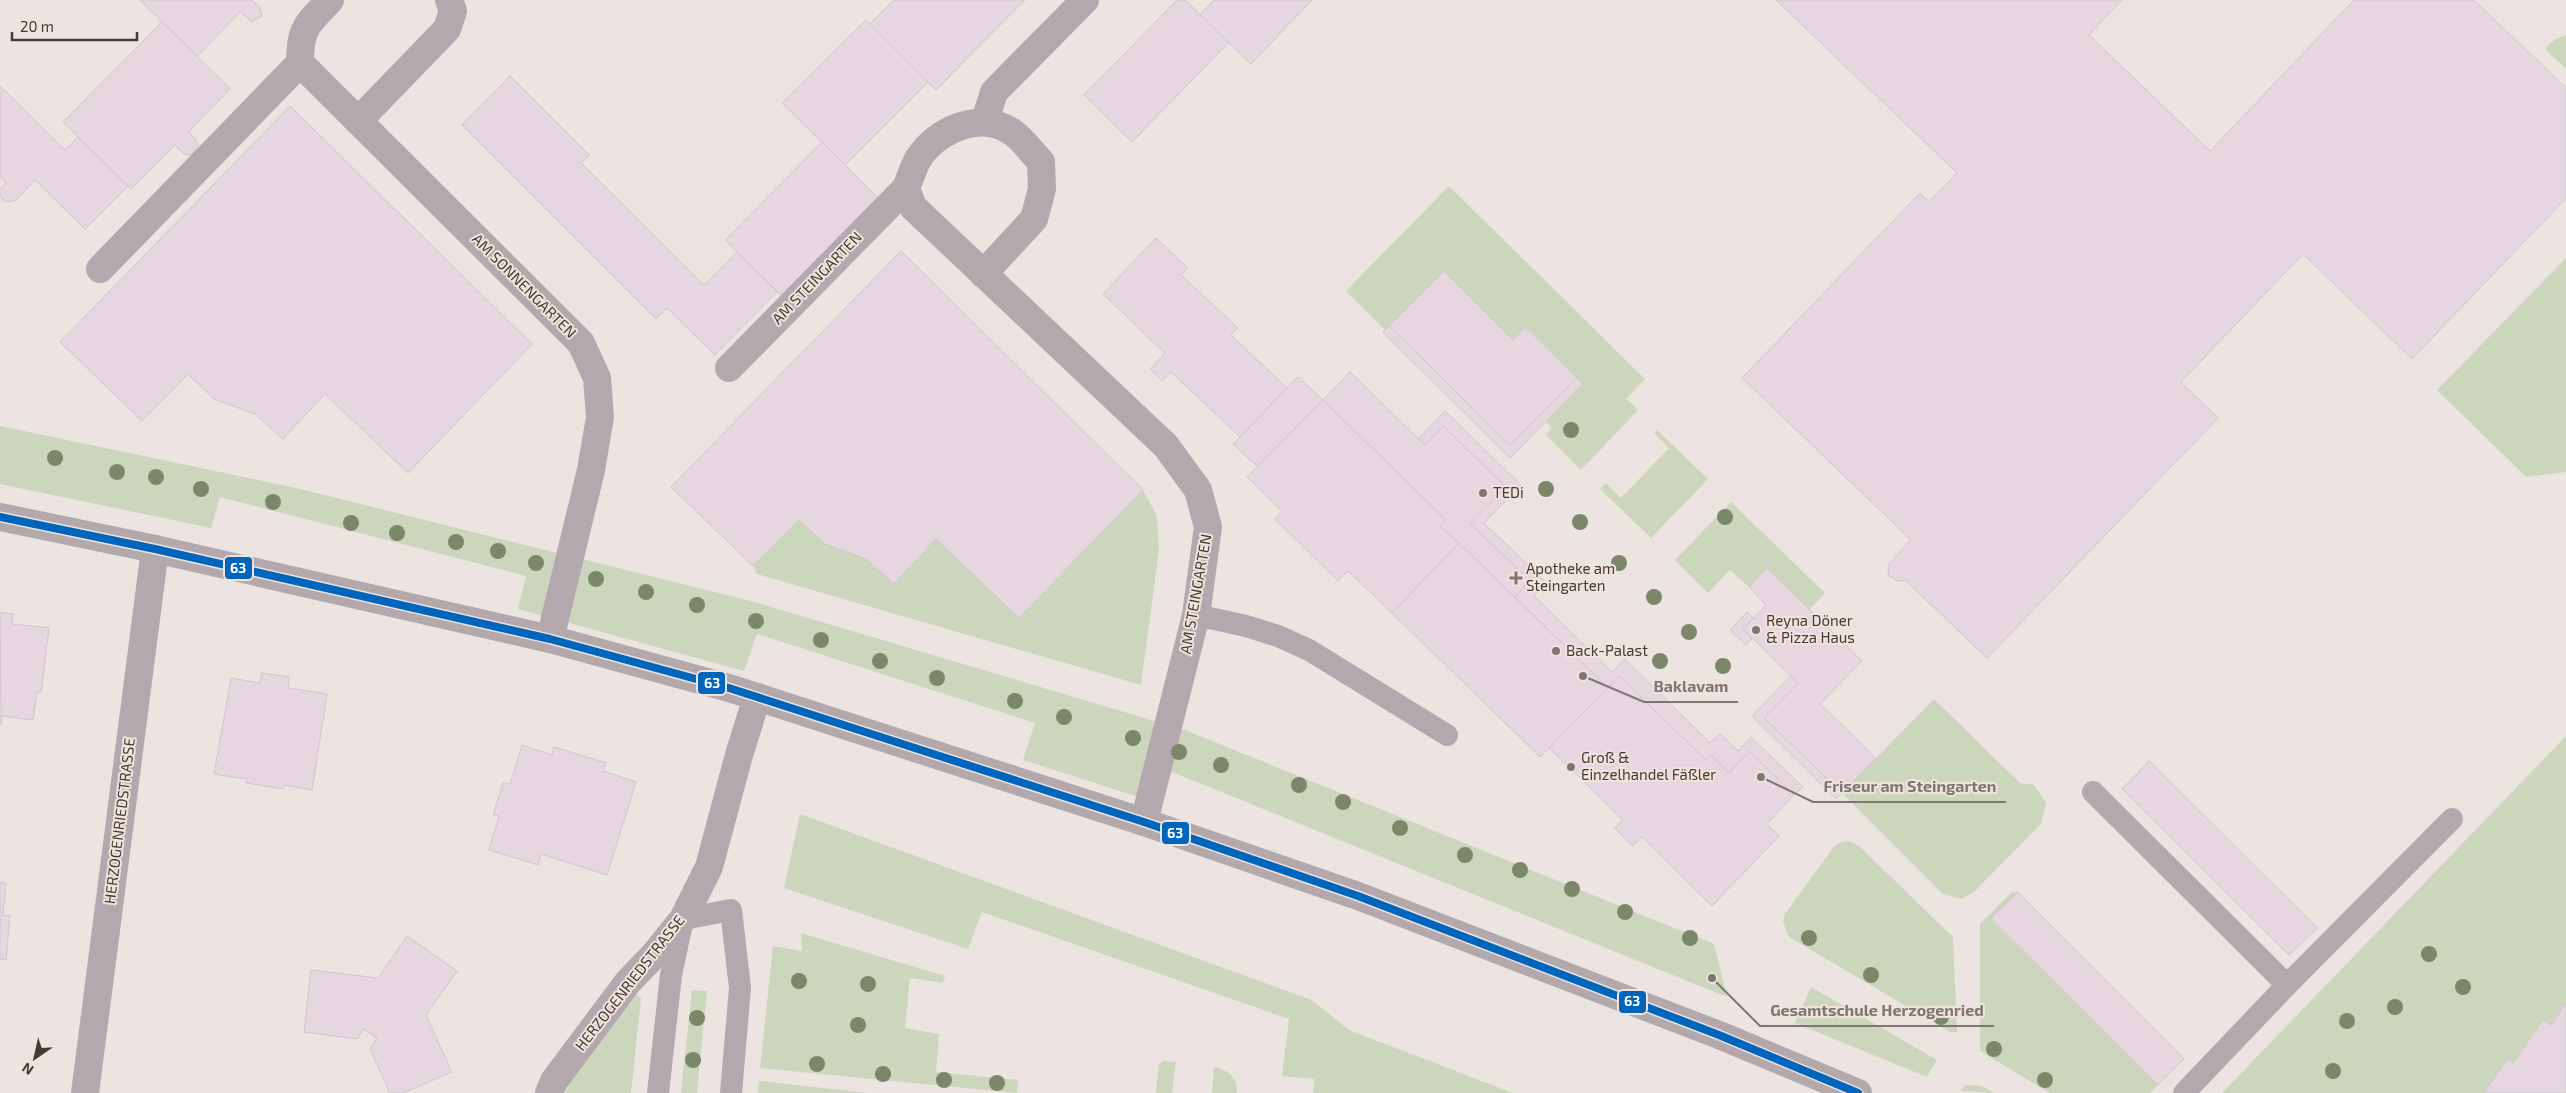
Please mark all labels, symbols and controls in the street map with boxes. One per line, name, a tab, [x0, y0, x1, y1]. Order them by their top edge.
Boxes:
scale bar	[12, 10, 138, 42]
text: 20 m	[20, 17, 54, 35]
street label: AM STEINGARTEN	[768, 227, 865, 327]
street label: AM SONNENGARTEN	[469, 229, 581, 341]
place label: TEDi	[1493, 483, 1524, 501]
marker: TEDi	[1477, 487, 1489, 499]
street label: AM STEINGARTEN	[1176, 532, 1214, 655]
line badge: 63	[224, 556, 253, 580]
text: 63	[230, 559, 246, 576]
place label: Apotheke am Steingarten	[1526, 559, 1615, 594]
marker: Apotheke am Steingarten	[1510, 572, 1522, 584]
place label: Reyna Döner & Pizza Haus	[1766, 611, 1855, 646]
marker: Reyna Döner & Pizza Haus	[1750, 624, 1762, 636]
place label: Back-Palast	[1566, 641, 1648, 659]
marker: Back-Palast	[1550, 645, 1562, 657]
line badge: 63	[697, 671, 726, 695]
callout: Baklavam	[1644, 671, 1738, 702]
text: 63	[704, 674, 720, 691]
text: Baklavam	[1654, 676, 1728, 695]
street label: HERZOGENRIEDSTRASSE	[100, 737, 138, 905]
place label: Groß & Einzelhandel Fäßler	[1581, 748, 1716, 783]
marker: Groß & Einzelhandel Fäßler	[1565, 761, 1577, 773]
callout: Friseur am Steingarten	[1813, 771, 2006, 802]
text: Friseur am Steingarten	[1824, 776, 1996, 795]
line badge: 63	[1161, 821, 1190, 845]
text: 63	[1167, 824, 1183, 841]
street label: HERZOGENRIEDSTRASSE	[571, 911, 688, 1054]
line badge: 63	[1618, 990, 1647, 1014]
text: 63	[1624, 992, 1640, 1009]
callout: Gesamtschule Herzogenried	[1760, 995, 1994, 1026]
text: Gesamtschule Herzogenried	[1770, 1000, 1984, 1019]
north arrow	[10, 1033, 60, 1083]
text: N	[19, 1059, 36, 1079]

